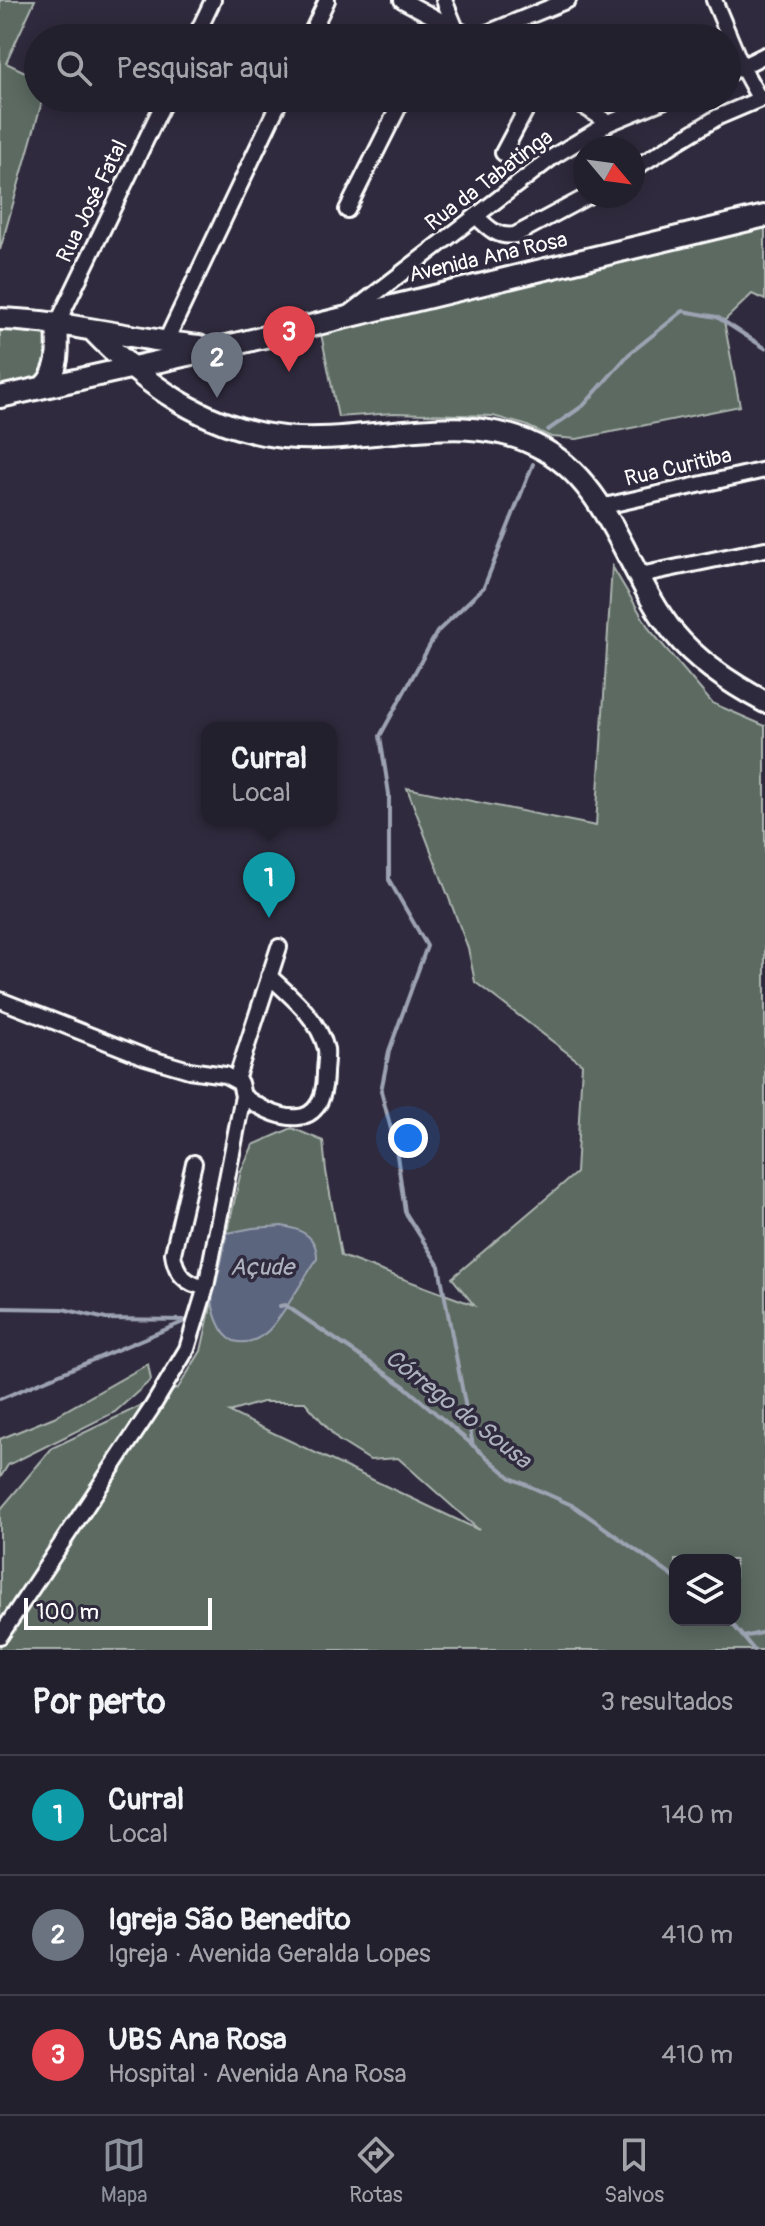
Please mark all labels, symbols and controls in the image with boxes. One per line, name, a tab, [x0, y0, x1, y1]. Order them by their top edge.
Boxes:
search box	[24, 24, 741, 112]
icon: search	[52, 46, 96, 90]
text: Pesquisar aqui	[116, 50, 288, 87]
street label: Rua da Tabatinga	[420, 123, 558, 237]
street label: Rua José Fatal	[50, 135, 134, 267]
north arrow	[573, 136, 645, 208]
street label: Avenida Ana Rosa	[406, 225, 570, 289]
pin: 3	[263, 306, 315, 372]
pin: 2	[191, 332, 243, 398]
street label: Rua Curitiba	[622, 441, 734, 493]
popup	[201, 722, 337, 826]
text: Curral	[231, 740, 307, 777]
text: Local	[231, 777, 291, 809]
pin: 1	[243, 852, 295, 918]
your location	[388, 1118, 428, 1158]
water label: Açude	[230, 1253, 296, 1282]
water label: Córrego do Sousa	[379, 1343, 538, 1476]
map controls	[669, 1554, 741, 1626]
button: layers	[669, 1554, 741, 1626]
scale bar	[24, 1594, 212, 1630]
text: 100 m	[36, 1598, 99, 1626]
text: Por perto	[32, 1681, 165, 1724]
text: 3 resultados	[601, 1686, 733, 1718]
text: Curral	[108, 1781, 184, 1818]
text: 1	[53, 1799, 63, 1831]
text: 140 m	[661, 1799, 733, 1831]
text: Local	[108, 1818, 168, 1850]
text: Igreja São Benedito	[108, 1901, 351, 1938]
text: 2	[51, 1919, 65, 1951]
text: 410 m	[661, 1919, 733, 1951]
text: Igreja · Avenida Geralda Lopes	[108, 1938, 431, 1970]
text: UBS Ana Rosa	[108, 2021, 287, 2058]
text: 3	[51, 2039, 65, 2071]
text: 410 m	[661, 2039, 733, 2071]
text: Hospital · Avenida Ana Rosa	[108, 2058, 407, 2090]
tab: Mapa	[101, 2133, 148, 2209]
tab: Rotas	[349, 2133, 403, 2209]
tab: Salvos	[604, 2133, 664, 2209]

